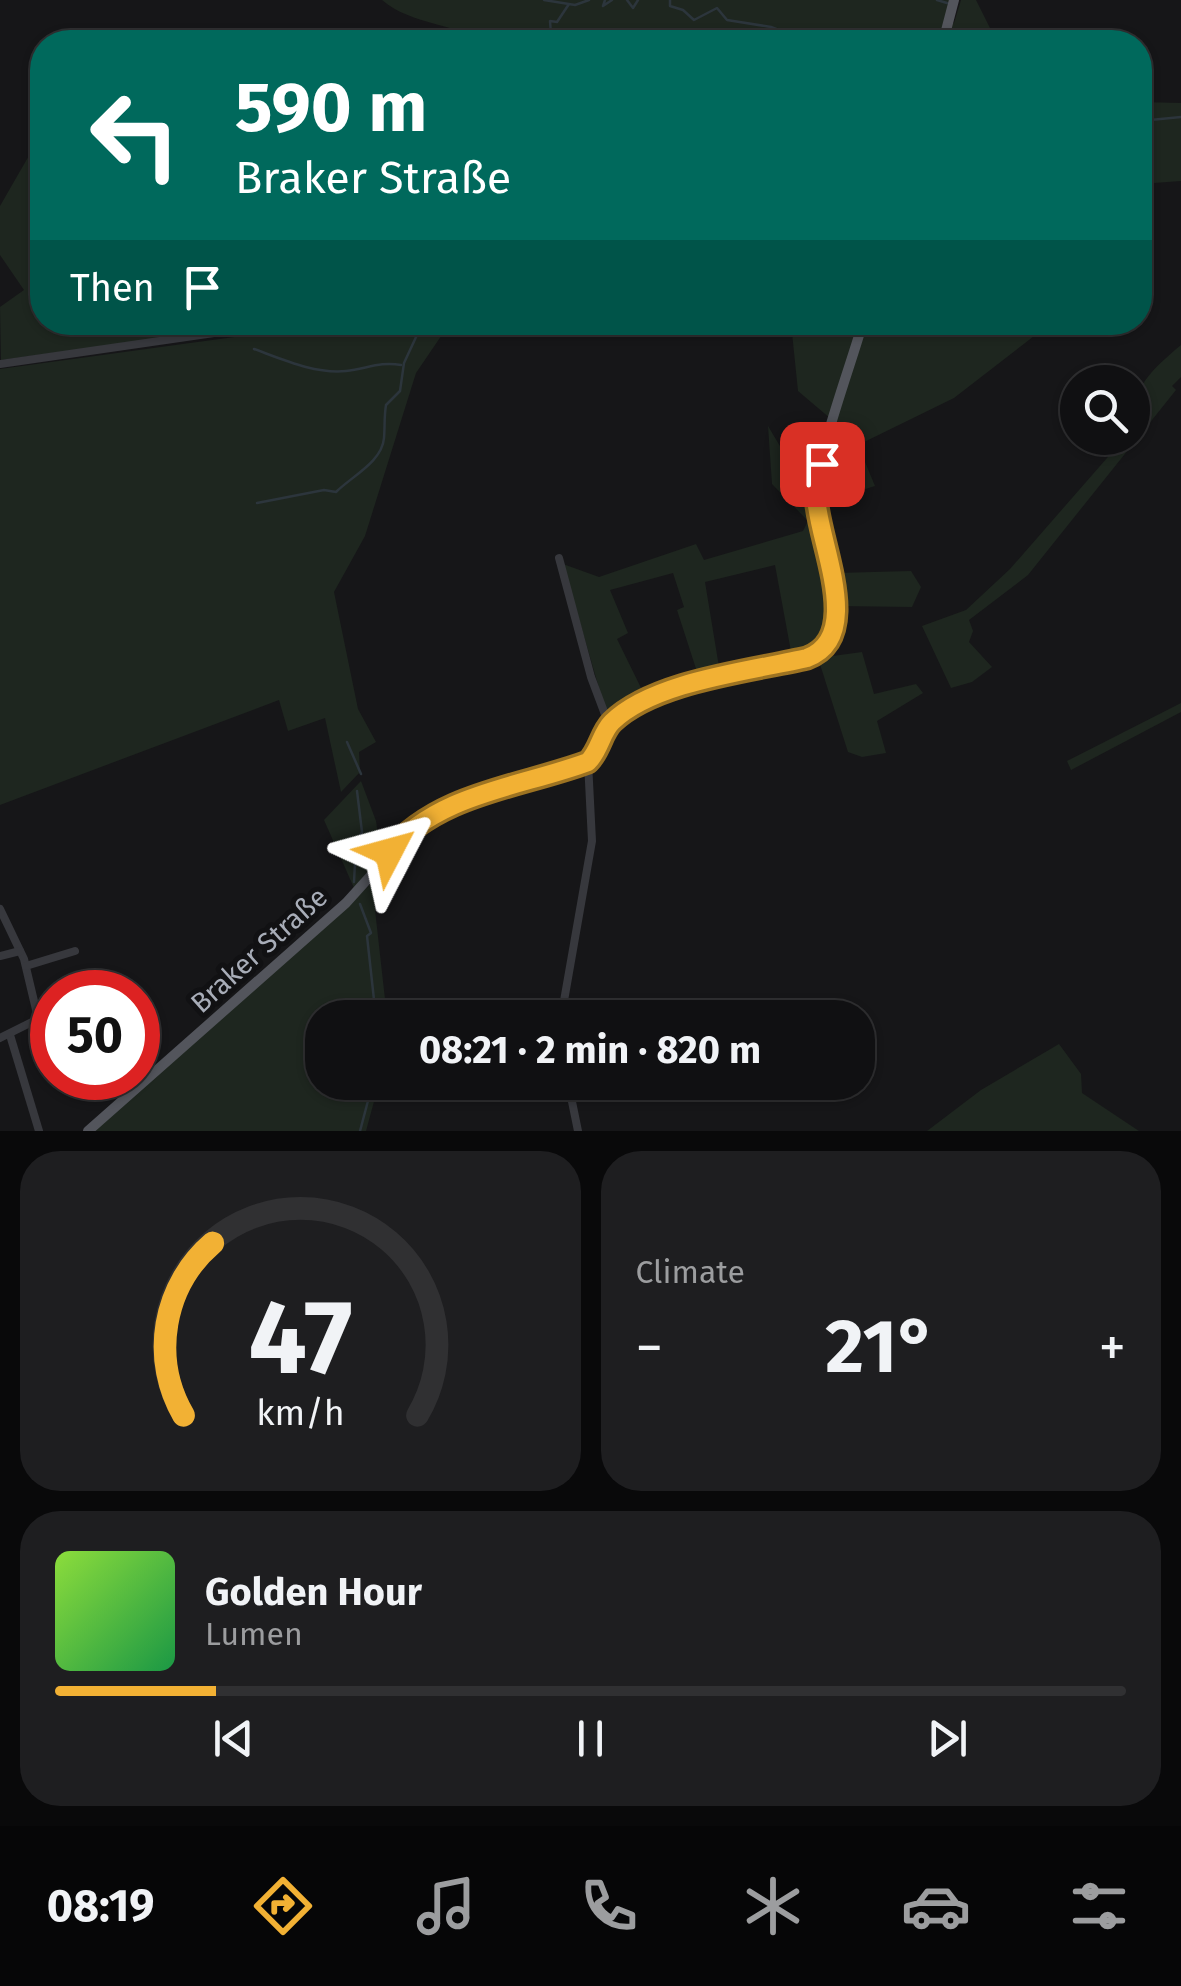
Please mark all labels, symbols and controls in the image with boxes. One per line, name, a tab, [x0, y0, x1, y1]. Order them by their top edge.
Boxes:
text: 590 m	[235, 66, 427, 150]
icon: left	[70, 70, 200, 200]
text: Braker Straße	[235, 151, 511, 205]
icon: arrive	[175, 260, 230, 315]
text: Then	[70, 265, 155, 311]
map controls	[1060, 365, 1150, 455]
button: search	[1060, 365, 1150, 455]
pin	[780, 422, 865, 507]
icon: arrive	[795, 437, 850, 492]
position arrow	[337, 800, 441, 904]
street label: Braker Straße	[184, 880, 334, 1020]
speed limit sign: 50	[30, 970, 160, 1100]
text: 08:21 · 2 min · 820 m	[419, 1027, 761, 1073]
text: Climate	[636, 1253, 745, 1291]
text: 47	[248, 1276, 353, 1401]
text: 21°	[825, 1302, 936, 1392]
text: −	[636, 1315, 663, 1381]
text: +	[1099, 1315, 1126, 1381]
text: km/h	[256, 1392, 344, 1434]
text: Golden Hour	[205, 1569, 422, 1615]
text: Lumen	[205, 1615, 303, 1653]
icon: previous	[206, 1711, 261, 1766]
icon: pause	[563, 1711, 618, 1766]
icon: next	[920, 1711, 975, 1766]
icon: directions	[248, 1871, 318, 1941]
icon: music	[411, 1871, 481, 1941]
icon: phone	[574, 1871, 644, 1941]
icon: climate	[738, 1871, 808, 1941]
icon: car	[901, 1871, 971, 1941]
icon: filters	[1064, 1871, 1134, 1941]
text: 08:19	[47, 1879, 154, 1933]

